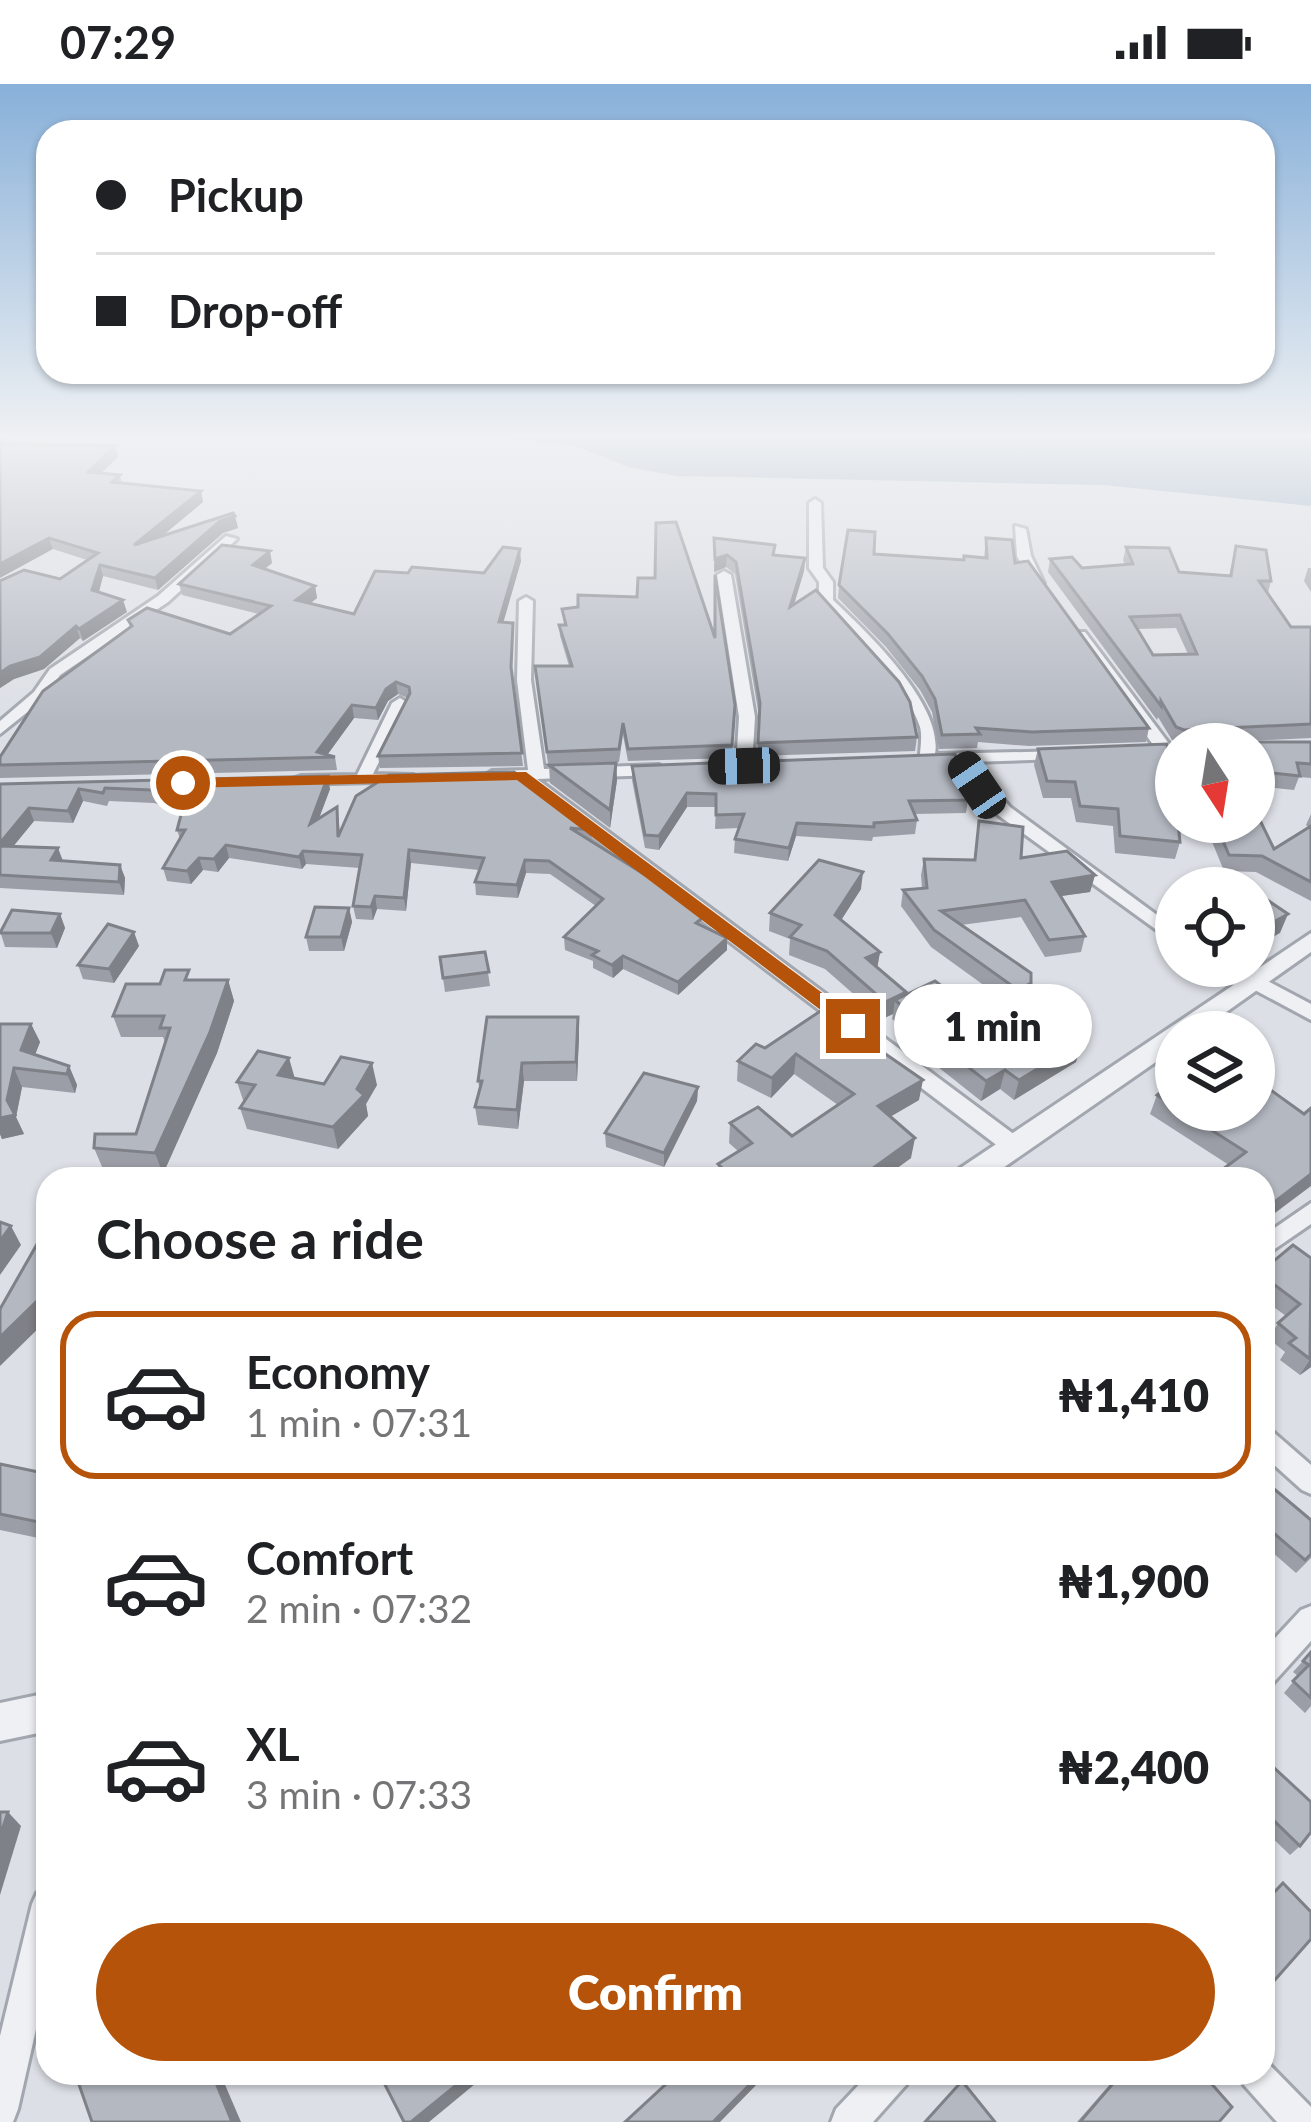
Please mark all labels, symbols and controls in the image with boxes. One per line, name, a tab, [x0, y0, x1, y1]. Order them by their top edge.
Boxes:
text: 07:29	[60, 15, 176, 69]
text: Pickup	[168, 168, 304, 222]
text: Drop-off	[168, 284, 342, 338]
north arrow	[1155, 723, 1275, 843]
map controls	[1155, 723, 1275, 1131]
car	[942, 745, 1012, 825]
car	[707, 747, 781, 785]
route start	[156, 756, 210, 810]
button: locate	[1155, 867, 1275, 987]
callout: 1 min	[895, 984, 1093, 1068]
route end	[826, 999, 880, 1053]
text: 1 min	[944, 1003, 1042, 1049]
button: layers	[1155, 1011, 1275, 1131]
text: Choose a ride	[96, 1206, 424, 1271]
icon: car	[102, 1341, 210, 1449]
text: Economy	[246, 1345, 430, 1399]
text: ₦1,410	[1058, 1368, 1209, 1422]
text: 1 min · 07:31	[246, 1399, 472, 1445]
icon: car	[102, 1527, 210, 1635]
text: Comfort	[246, 1531, 413, 1585]
text: ₦1,900	[1058, 1554, 1209, 1608]
text: 2 min · 07:32	[246, 1585, 472, 1631]
icon: car	[102, 1713, 210, 1821]
text: XL	[246, 1717, 300, 1771]
text: ₦2,400	[1058, 1740, 1209, 1794]
text: 3 min · 07:33	[246, 1771, 472, 1817]
button: Confirm	[96, 1923, 1215, 2061]

